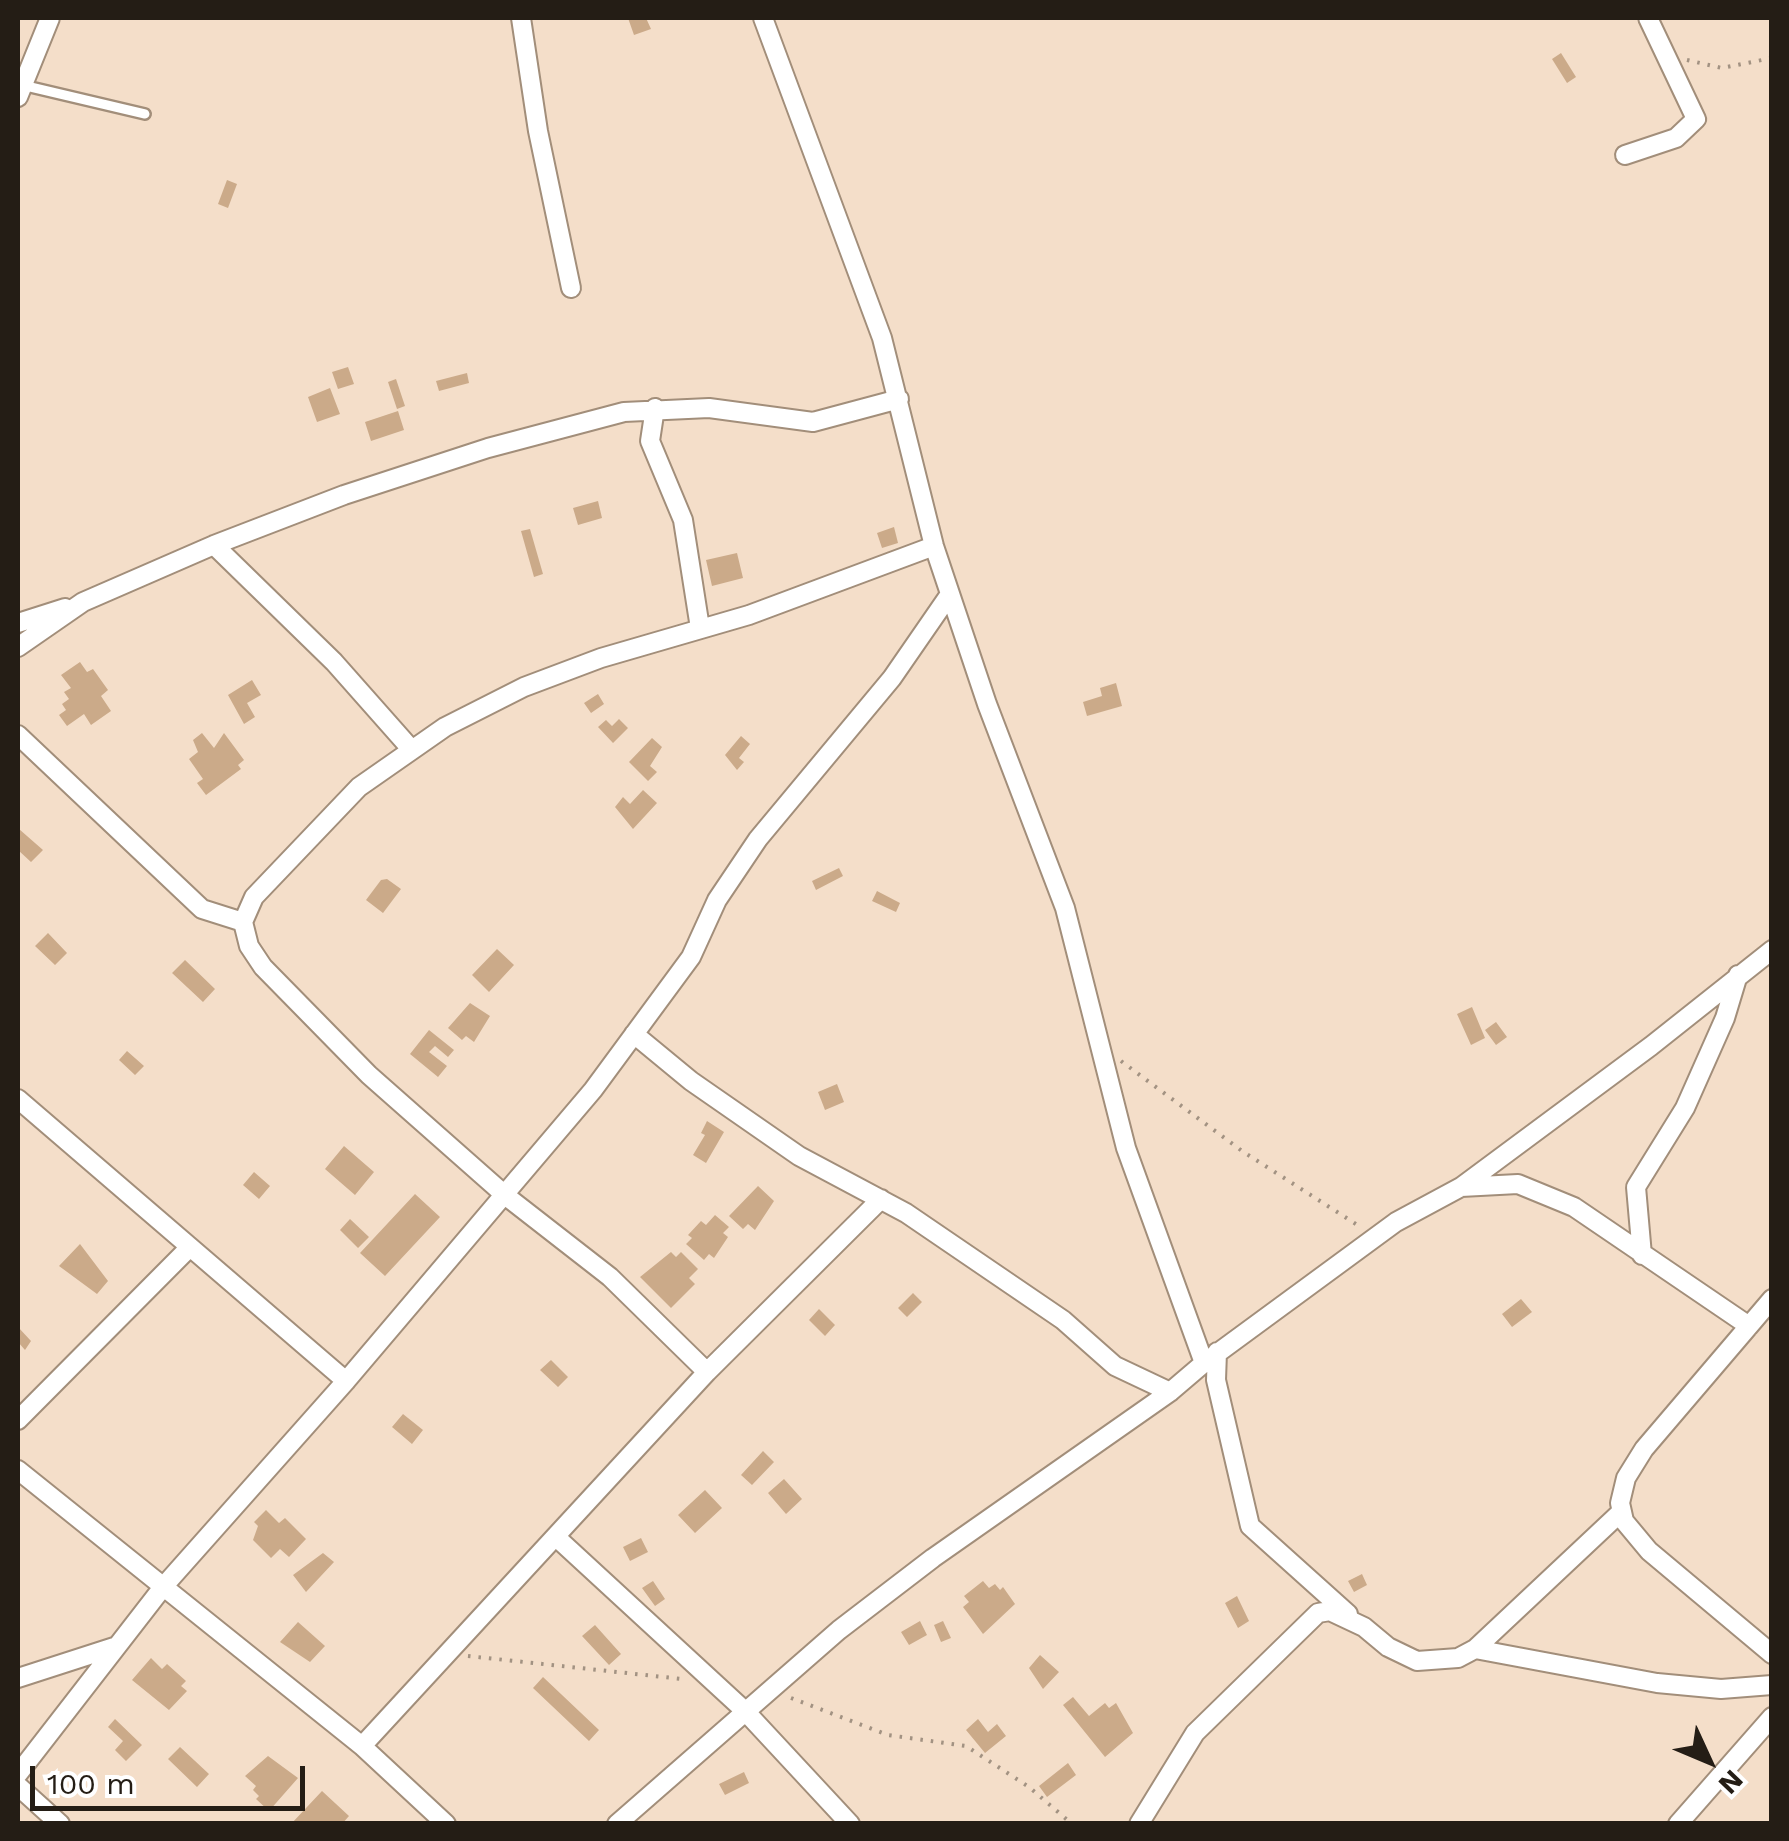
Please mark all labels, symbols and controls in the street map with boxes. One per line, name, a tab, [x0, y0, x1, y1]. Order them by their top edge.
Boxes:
north arrow	[1659, 1711, 1759, 1811]
scale bar	[35, 1746, 310, 1808]
text: N	[1712, 1763, 1750, 1801]
text: 100 m	[47, 1766, 135, 1801]

